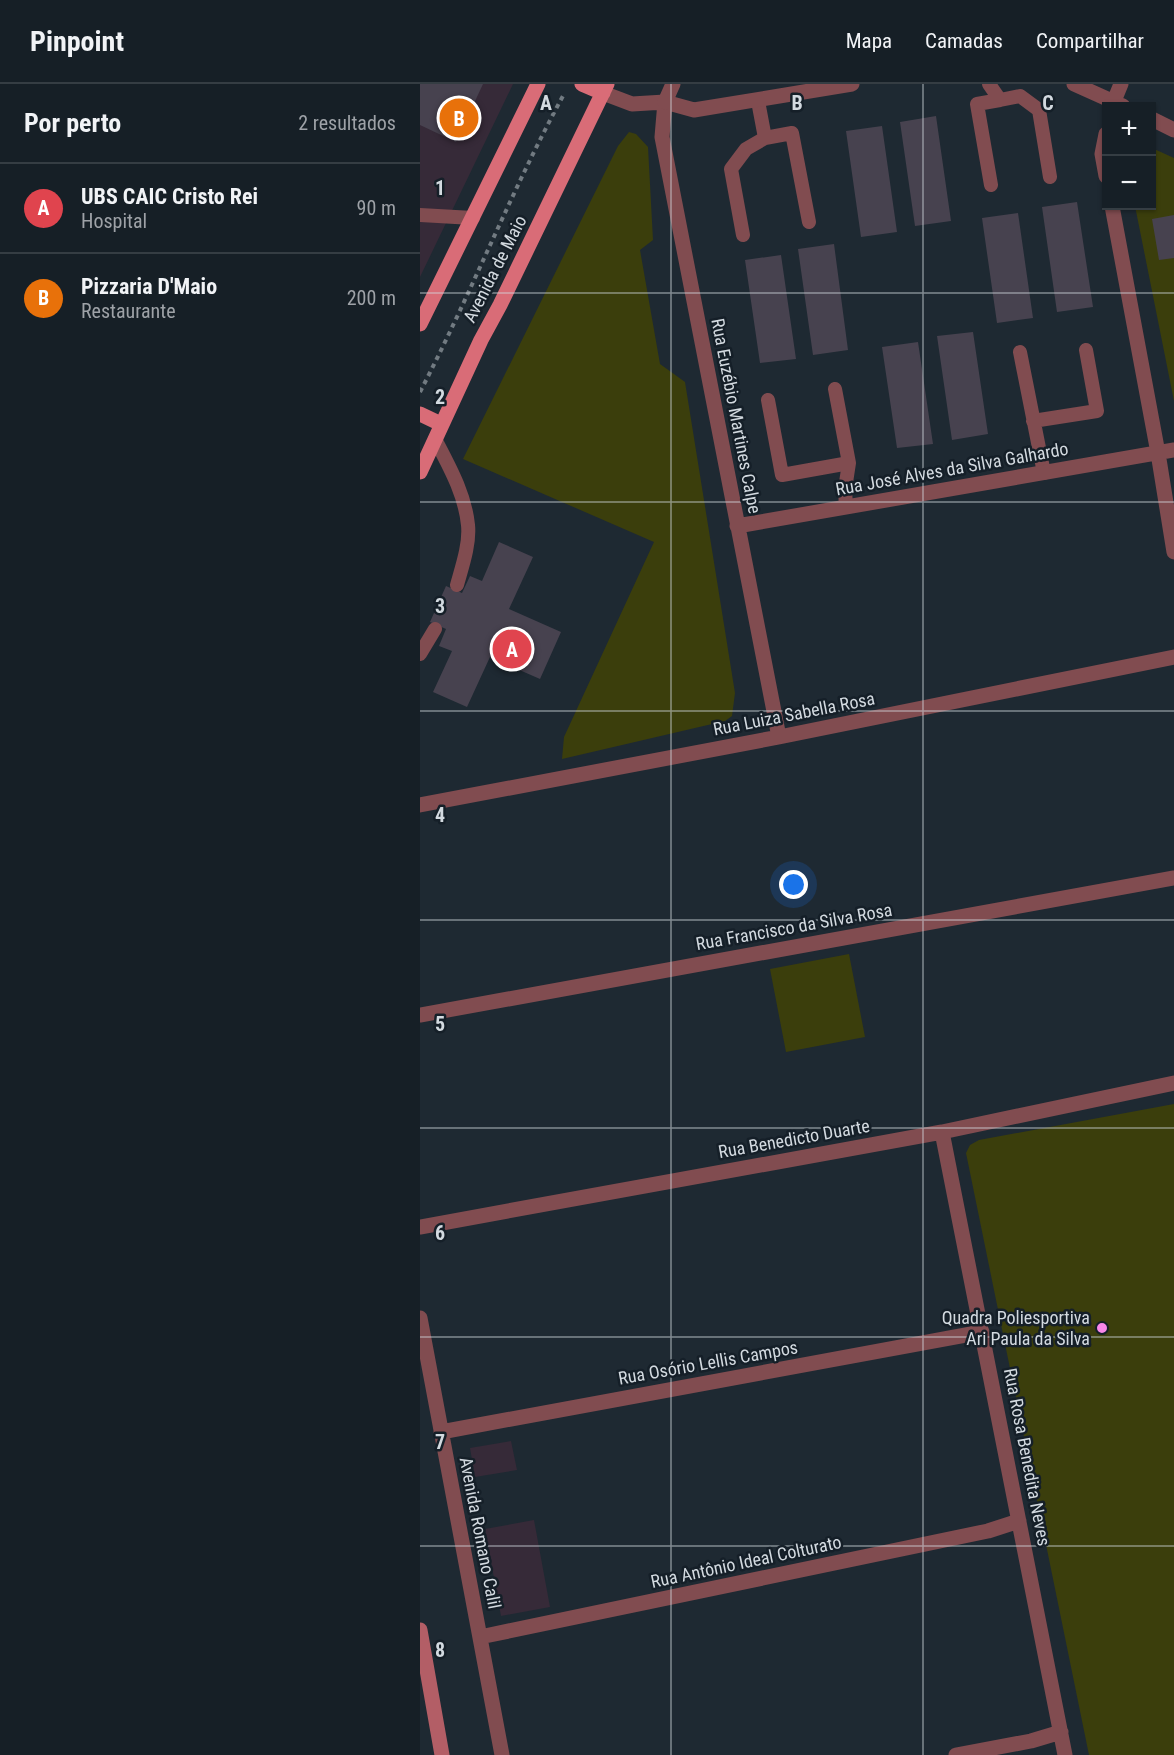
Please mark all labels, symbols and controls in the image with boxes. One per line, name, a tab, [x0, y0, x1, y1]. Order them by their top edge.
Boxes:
text: Pinpoint	[30, 25, 124, 58]
text: Mapa	[846, 29, 892, 53]
text: Camadas	[925, 29, 1003, 53]
text: Compartilhar	[1036, 29, 1144, 53]
text: A	[540, 91, 552, 115]
text: B	[791, 91, 803, 115]
text: C	[1042, 91, 1054, 115]
pin: B	[440, 96, 478, 141]
map controls	[1102, 102, 1156, 210]
button: +	[1102, 102, 1156, 156]
text: Por perto	[24, 108, 121, 138]
text: 2 resultados	[298, 111, 396, 135]
button: −	[1102, 156, 1156, 210]
text: 1	[435, 176, 445, 200]
text: UBS CAIC Cristo Rei	[81, 184, 258, 209]
text: A	[38, 196, 49, 220]
text: 90 m	[357, 196, 396, 220]
text: Hospital	[81, 209, 147, 233]
street label: Avenida de Maio	[459, 212, 531, 326]
text: Pizzaria D'Maio	[81, 274, 217, 299]
text: B	[38, 286, 49, 310]
text: 200 m	[347, 286, 396, 310]
text: Restaurante	[81, 299, 176, 323]
street label: Rua Euzébio Martines Calpe	[707, 317, 766, 515]
text: 2	[435, 385, 445, 409]
street label: Rua José Alves da Silva Galhardo	[834, 438, 1070, 499]
text: 3	[435, 594, 445, 618]
pin: A	[492, 626, 532, 672]
street label: Rua Luiza Sabella Rosa	[711, 688, 877, 739]
text: 4	[435, 803, 445, 827]
your location	[779, 870, 808, 899]
street label: Rua Francisco da Silva Rosa	[694, 899, 894, 954]
text: 5	[435, 1012, 445, 1036]
street label: Rua Benedicto Duarte	[717, 1115, 871, 1162]
text: 6	[435, 1221, 445, 1245]
place label: Quadra Poliesportiva Ari Paula da Silva	[942, 1307, 1090, 1349]
marker: Quadra Poliesportiva Ari Paula da Silva	[1095, 1321, 1109, 1335]
street label: Rua Osório Lellis Campos	[616, 1336, 799, 1389]
street label: Rua Rosa Benedita Neves	[1000, 1366, 1055, 1548]
text: 7	[435, 1430, 445, 1454]
street label: Avenida Romano Calil	[455, 1455, 506, 1611]
street label: Rua Antônio Ideal Colturato	[649, 1531, 843, 1592]
text: 8	[435, 1638, 445, 1662]

